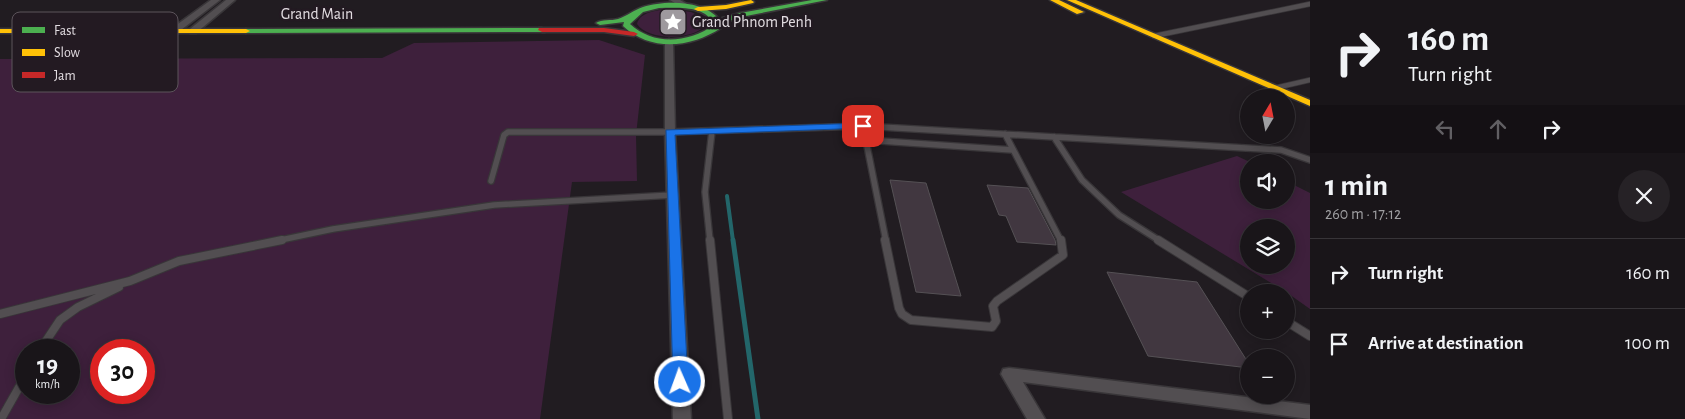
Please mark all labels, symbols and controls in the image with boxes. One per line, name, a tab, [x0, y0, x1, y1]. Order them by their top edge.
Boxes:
street label: Grand Main	[281, 6, 353, 22]
place icon: Grand Phnom Penh	[658, 7, 688, 37]
legend	[12, 12, 178, 92]
place label: Grand Phnom Penh	[692, 14, 812, 30]
icon: right	[1325, 20, 1390, 85]
text: 160 m	[1408, 22, 1489, 57]
text: Fast	[54, 24, 76, 38]
text: Slow	[54, 46, 81, 60]
text: Turn right	[1408, 63, 1492, 85]
text: Jam	[54, 69, 76, 83]
north arrow	[1240, 89, 1295, 144]
map controls	[1240, 89, 1295, 404]
pin	[842, 105, 884, 147]
icon: arrive	[849, 112, 877, 140]
icon: left	[1431, 115, 1459, 143]
icon: ahead	[1484, 115, 1512, 143]
icon: right	[1537, 115, 1565, 143]
button: sound	[1240, 154, 1295, 209]
button: close	[1618, 170, 1670, 222]
text: 1 min	[1325, 171, 1388, 201]
text: 260 m · 17:12	[1325, 206, 1401, 222]
button: layers	[1240, 219, 1295, 274]
icon: right	[1325, 260, 1353, 288]
text: Turn right	[1368, 264, 1443, 283]
text: 160 m	[1626, 264, 1670, 283]
button: +	[1240, 284, 1295, 339]
icon: arrive	[1325, 330, 1353, 358]
text: Arrive at destination	[1368, 334, 1524, 353]
text: 100 m	[1625, 334, 1670, 353]
speed limit sign: 30	[90, 339, 155, 404]
button: −	[1240, 349, 1295, 404]
text: 19	[37, 353, 58, 378]
position arrow	[653, 355, 705, 407]
text: km/h	[35, 378, 60, 390]

